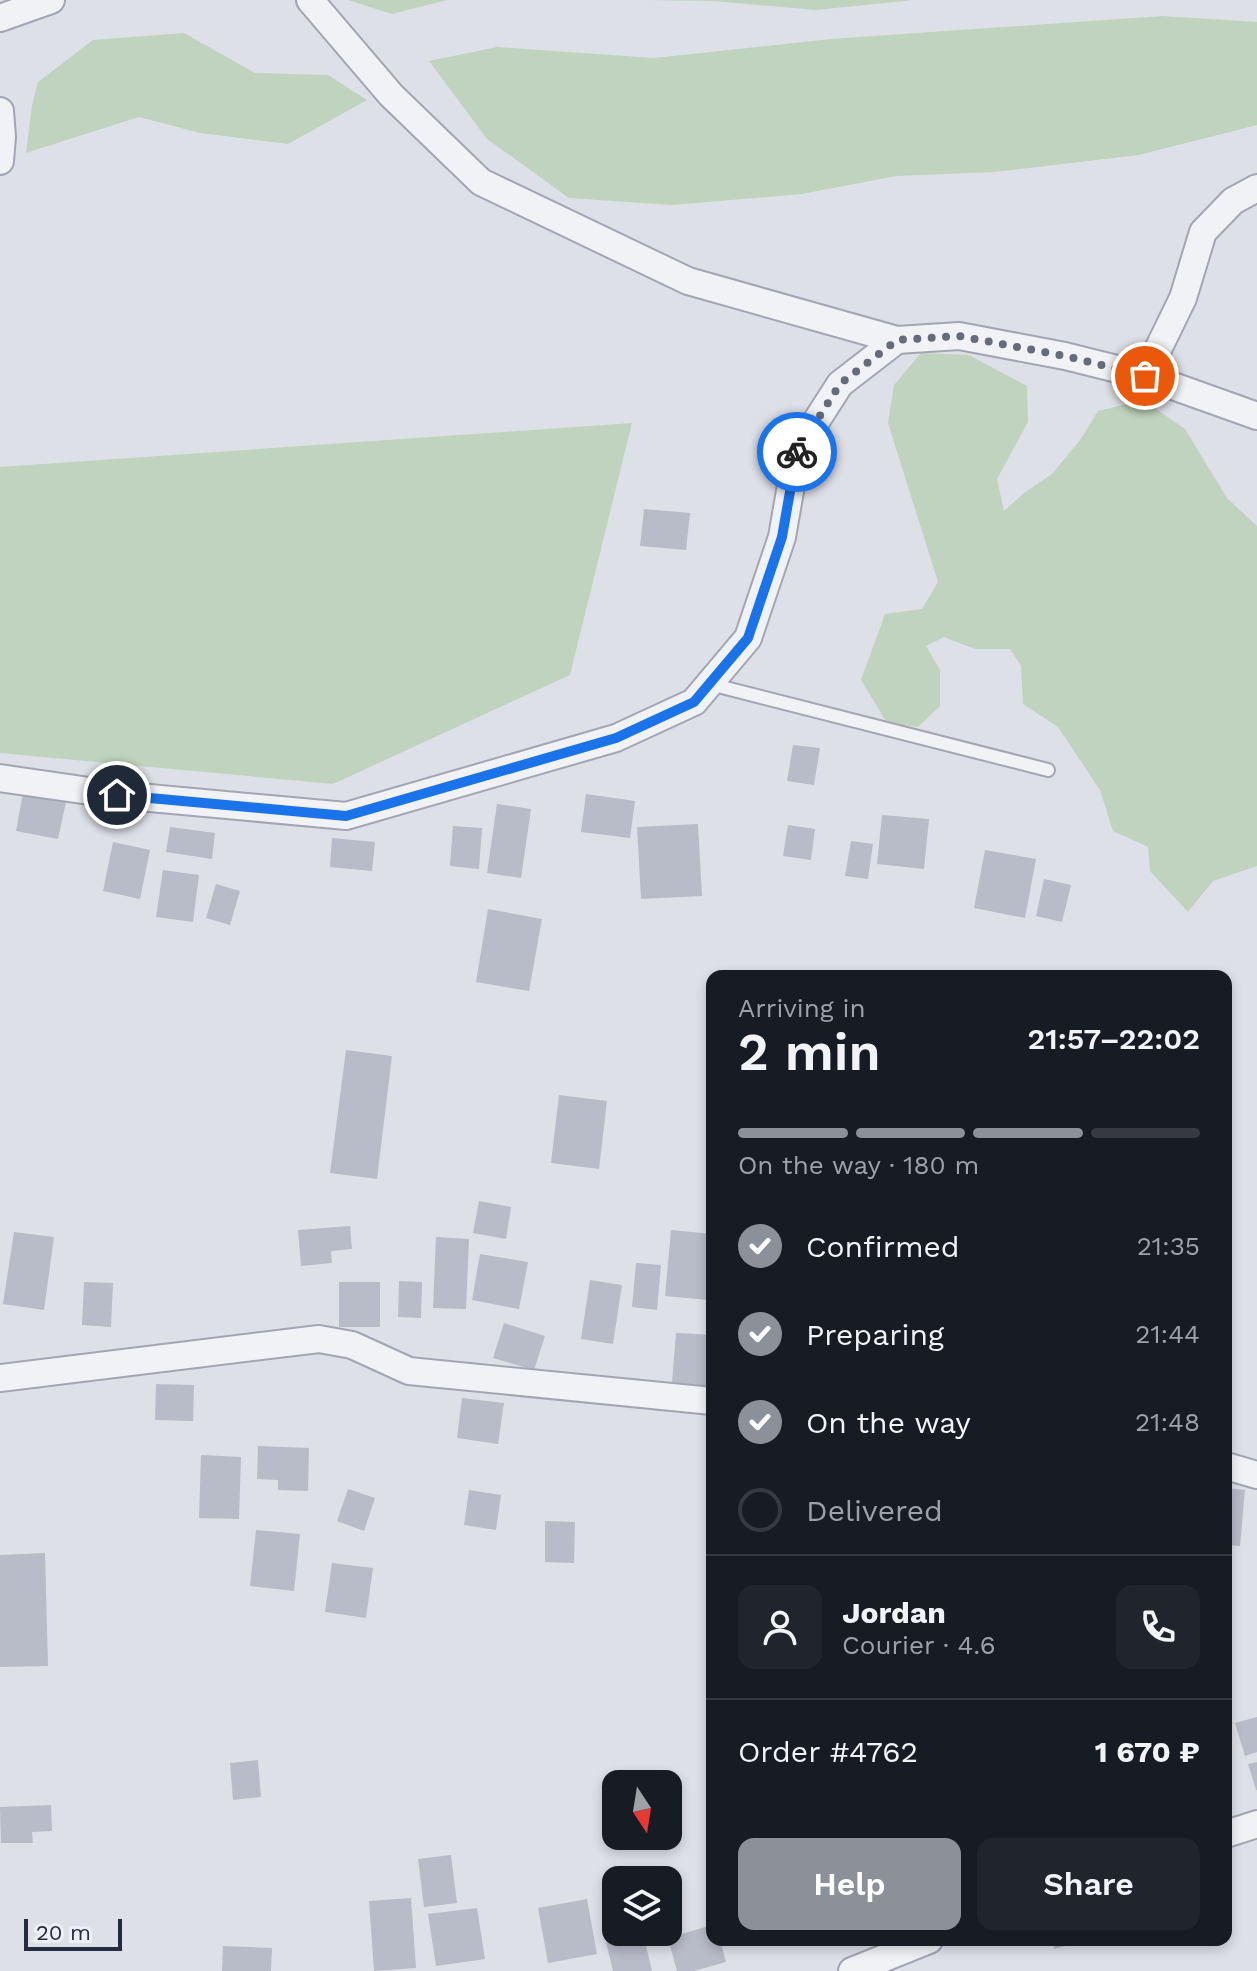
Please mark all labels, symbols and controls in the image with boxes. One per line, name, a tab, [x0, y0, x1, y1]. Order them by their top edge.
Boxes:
pin	[1111, 342, 1179, 410]
icon: bag	[1123, 354, 1167, 398]
courier	[757, 412, 837, 492]
icon: bike	[775, 430, 819, 474]
pin	[83, 761, 151, 829]
icon: home	[95, 773, 139, 817]
text: Arriving in	[738, 993, 866, 1023]
text: 21:57–22:02	[1027, 1021, 1200, 1056]
text: 2 min	[738, 1022, 881, 1083]
text: On the way · 180 m	[738, 1150, 979, 1180]
icon: check	[738, 1224, 782, 1268]
text: Confirmed	[806, 1229, 960, 1264]
text: 21:35	[1137, 1231, 1200, 1261]
icon: check	[738, 1312, 782, 1356]
text: Preparing	[806, 1317, 944, 1352]
text: 21:44	[1135, 1319, 1200, 1349]
icon: check	[738, 1400, 782, 1444]
text: On the way	[806, 1405, 971, 1440]
text: 21:48	[1135, 1407, 1200, 1437]
text: Delivered	[806, 1493, 943, 1528]
button: person	[738, 1585, 822, 1669]
button: phone	[1116, 1585, 1200, 1669]
text: Jordan	[842, 1595, 946, 1630]
text: Courier · 4.6	[842, 1630, 996, 1660]
text: Order #4762	[738, 1734, 918, 1769]
text: 1 670 ₽	[1095, 1734, 1200, 1769]
north arrow	[602, 1770, 682, 1850]
map controls	[602, 1770, 682, 1946]
button: Help	[738, 1838, 961, 1930]
button: Share	[977, 1838, 1200, 1930]
button: layers	[602, 1866, 682, 1946]
scale bar	[24, 1915, 122, 1951]
text: 20 m	[36, 1920, 91, 1945]

